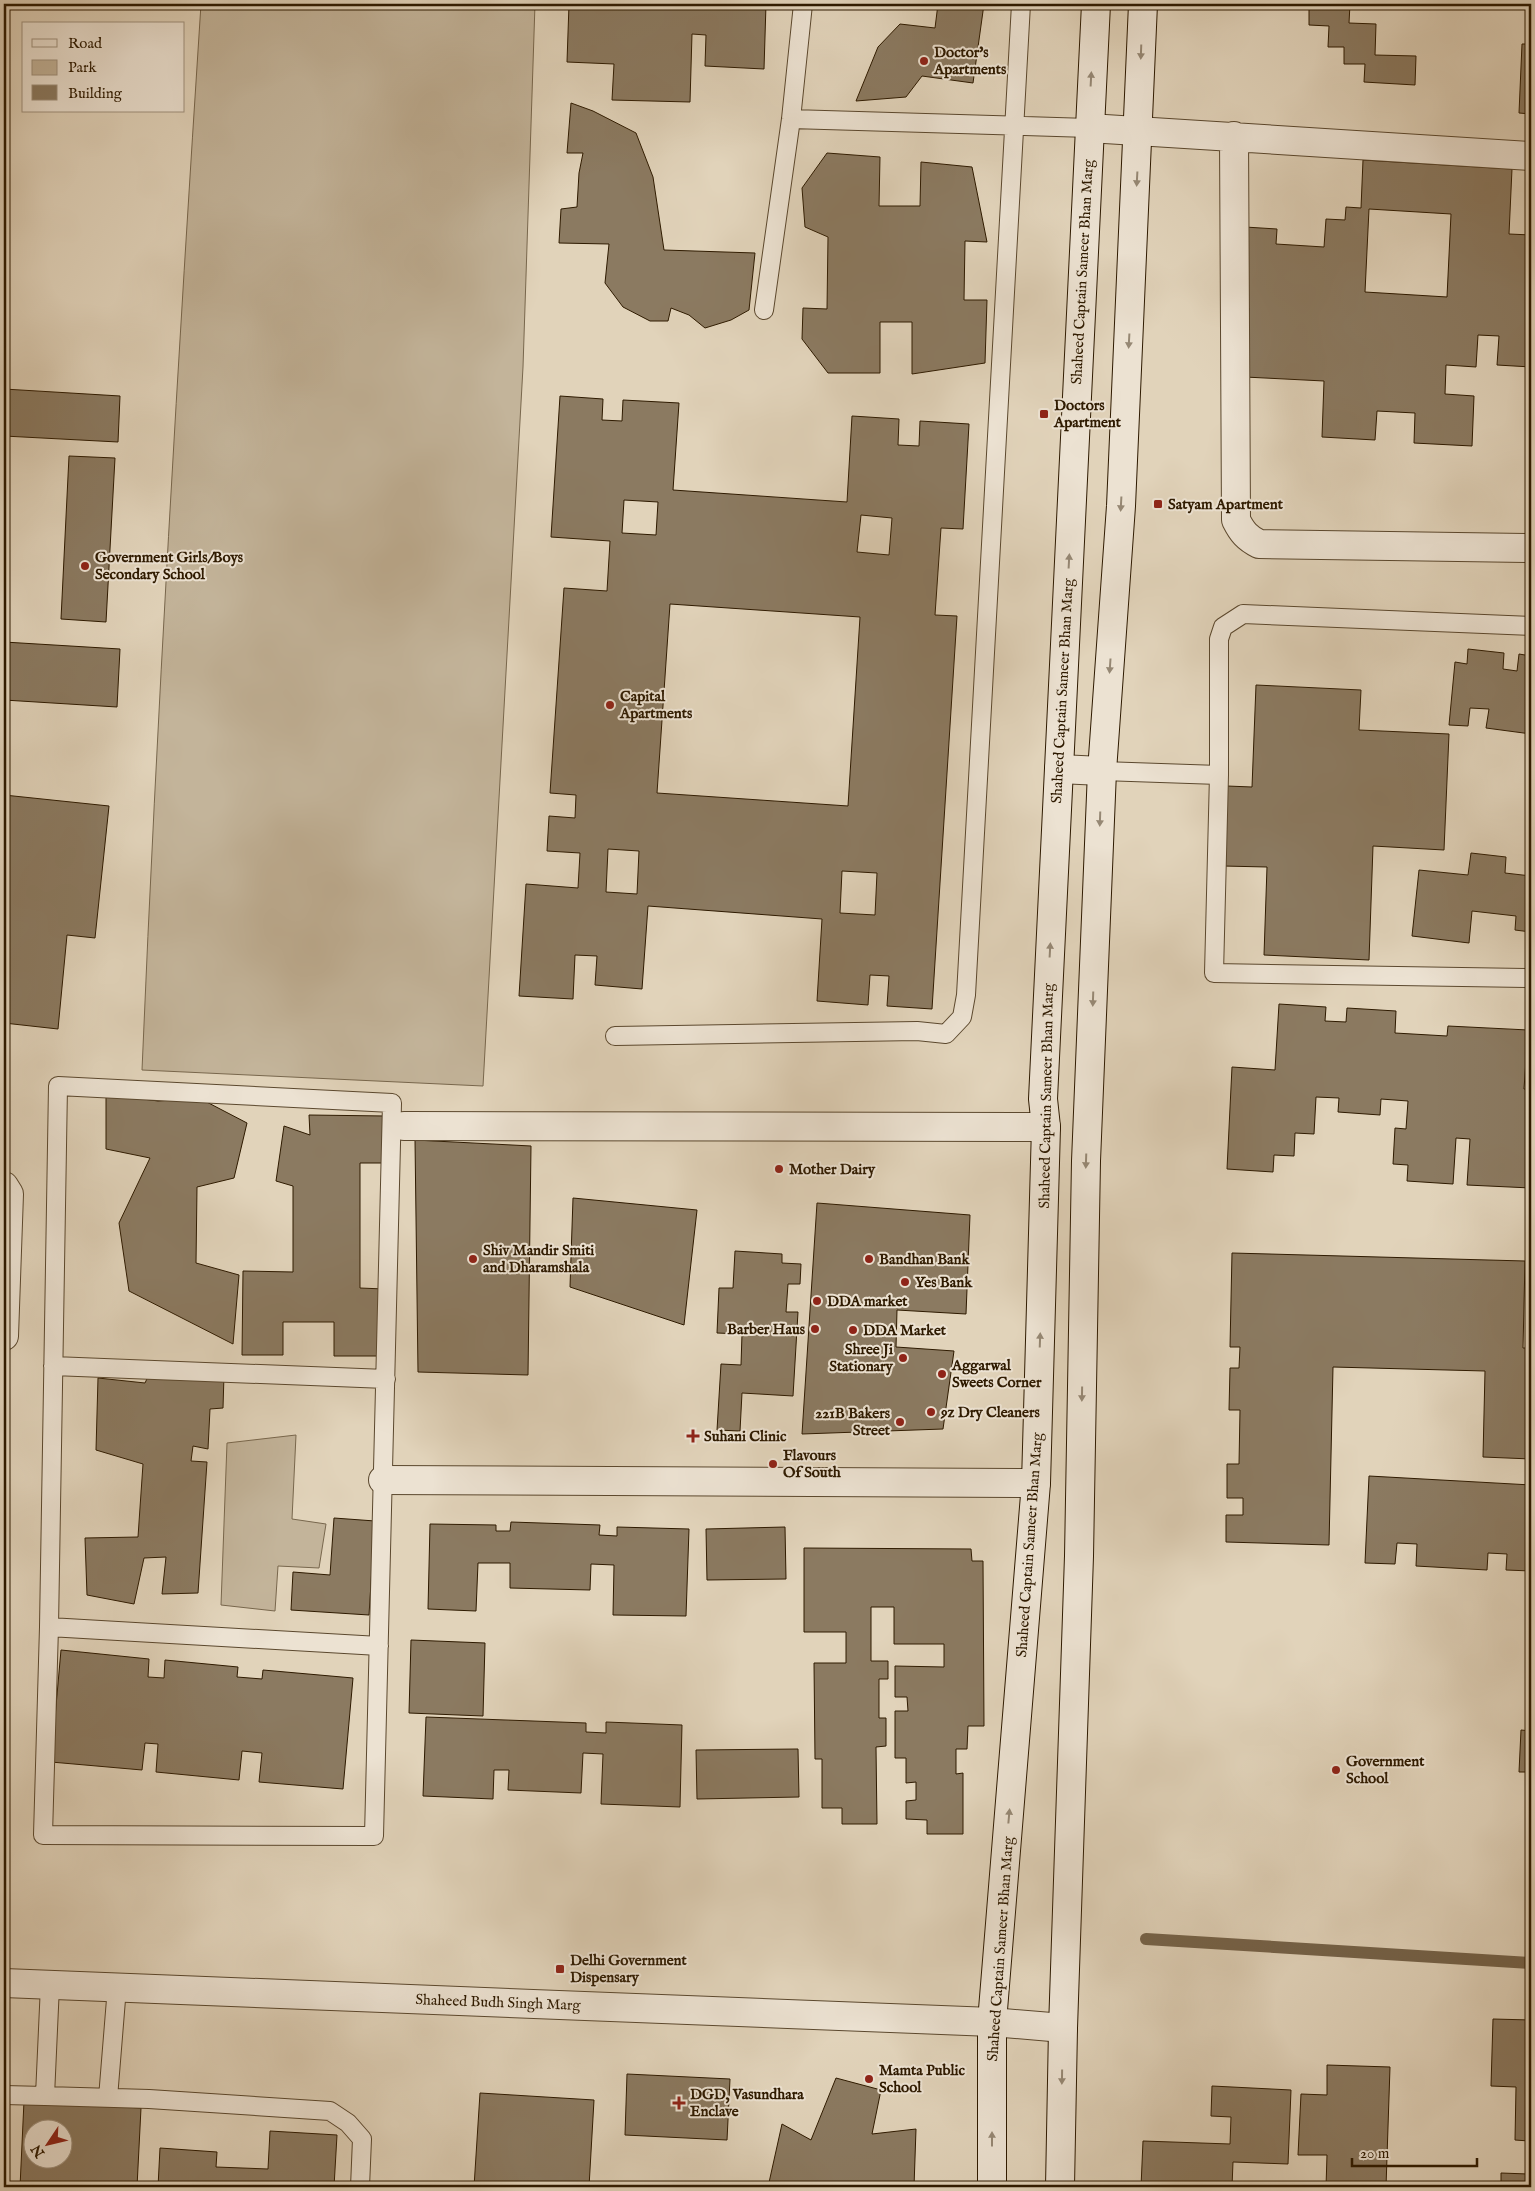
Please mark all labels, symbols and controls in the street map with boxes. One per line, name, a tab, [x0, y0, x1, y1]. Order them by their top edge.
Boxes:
legend	[22, 22, 185, 112]
text: Road	[68, 34, 103, 53]
place label: Doctor's Apartments	[933, 43, 1007, 79]
one-way arrow	[1137, 45, 1145, 61]
marker: Doctor's Apartments	[918, 55, 930, 67]
text: Park	[68, 58, 98, 77]
one-way arrow	[1087, 71, 1095, 87]
text: Building	[68, 84, 123, 103]
street label: Shaheed Captain Sameer Bhan Marg	[1067, 158, 1098, 385]
one-way arrow	[1132, 171, 1140, 187]
one-way arrow	[1125, 334, 1133, 350]
place label: Doctors Apartment	[1053, 396, 1122, 432]
marker: Doctors Apartment	[1038, 408, 1050, 420]
place label: Satyam Apartment	[1168, 495, 1284, 514]
one-way arrow	[1117, 496, 1125, 512]
marker: Satyam Apartment	[1152, 498, 1164, 510]
place label: Government Girls/Boys Secondary School	[95, 548, 244, 584]
one-way arrow	[1065, 552, 1073, 568]
marker: Government Girls/Boys Secondary School	[79, 560, 91, 572]
street label: Shaheed Captain Sameer Bhan Marg	[1047, 577, 1078, 804]
one-way arrow	[1105, 658, 1113, 674]
place label: Capital Apartments	[619, 687, 693, 723]
marker: Capital Apartments	[604, 699, 616, 711]
one-way arrow	[1096, 812, 1104, 828]
one-way arrow	[1047, 942, 1055, 958]
street label: Shaheed Captain Sameer Bhan Marg	[1035, 982, 1058, 1209]
one-way arrow	[1088, 991, 1096, 1007]
one-way arrow	[1082, 1154, 1090, 1170]
place label: Mother Dairy	[789, 1160, 876, 1179]
marker: Mother Dairy	[773, 1163, 785, 1175]
place label: Shiv Mandir Smiti and Dharamshala	[483, 1241, 594, 1277]
place label: Bandhan Bank	[879, 1250, 971, 1269]
marker: Shiv Mandir Smiti and Dharamshala	[467, 1253, 479, 1265]
marker: Bandhan Bank	[863, 1253, 875, 1265]
place label: Yes Bank	[915, 1273, 973, 1292]
marker: Yes Bank	[899, 1276, 911, 1288]
place label: DDA market	[827, 1292, 908, 1311]
marker: DDA market	[811, 1295, 823, 1307]
place label: Barber Haus	[727, 1320, 806, 1339]
place label: DDA Market	[863, 1321, 947, 1340]
marker: Barber Haus	[809, 1323, 821, 1335]
marker: DDA Market	[847, 1324, 859, 1336]
one-way arrow	[1036, 1332, 1044, 1348]
place label: Shree Ji Stationary	[829, 1340, 894, 1376]
marker: Shree Ji Stationary	[897, 1352, 909, 1364]
place label: Aggarwal Sweets Corner	[951, 1356, 1042, 1392]
marker: Aggarwal Sweets Corner	[936, 1368, 948, 1380]
one-way arrow	[1078, 1386, 1086, 1402]
place label: 9z Dry Cleaners	[940, 1403, 1040, 1422]
place label: 221B Bakers Street	[815, 1404, 891, 1440]
marker: 9z Dry Cleaners	[925, 1406, 937, 1418]
marker: 221B Bakers Street	[894, 1416, 906, 1428]
place label: Suhani Clinic	[704, 1427, 787, 1446]
marker: Suhani Clinic	[686, 1429, 700, 1443]
street label: Shaheed Captain Sameer Bhan Marg	[1012, 1431, 1047, 1658]
place label: Flavours Of South	[783, 1446, 842, 1482]
marker: Flavours Of South	[767, 1458, 779, 1470]
place label: Government School	[1346, 1752, 1425, 1788]
marker: Government School	[1330, 1764, 1342, 1776]
one-way arrow	[1005, 1808, 1013, 1824]
street label: Shaheed Captain Sameer Bhan Marg	[983, 1835, 1018, 2062]
place label: Delhi Government Dispensary	[570, 1951, 687, 1987]
marker: Delhi Government Dispensary	[554, 1963, 566, 1975]
street label: Shaheed Budh Singh Marg	[415, 1990, 582, 2015]
place label: Mamta Public School	[879, 2061, 965, 2097]
one-way arrow	[1058, 2069, 1066, 2085]
marker: Mamta Public School	[863, 2073, 875, 2085]
place label: DGD, Vasundhara Enclave	[690, 2085, 804, 2121]
marker: DGD, Vasundhara Enclave	[672, 2096, 686, 2110]
north arrow	[22, 2118, 72, 2168]
one-way arrow	[988, 2130, 996, 2146]
scale bar	[1352, 2136, 1478, 2168]
text: N	[27, 2141, 50, 2162]
text: 20 m	[1360, 2144, 1390, 2163]

